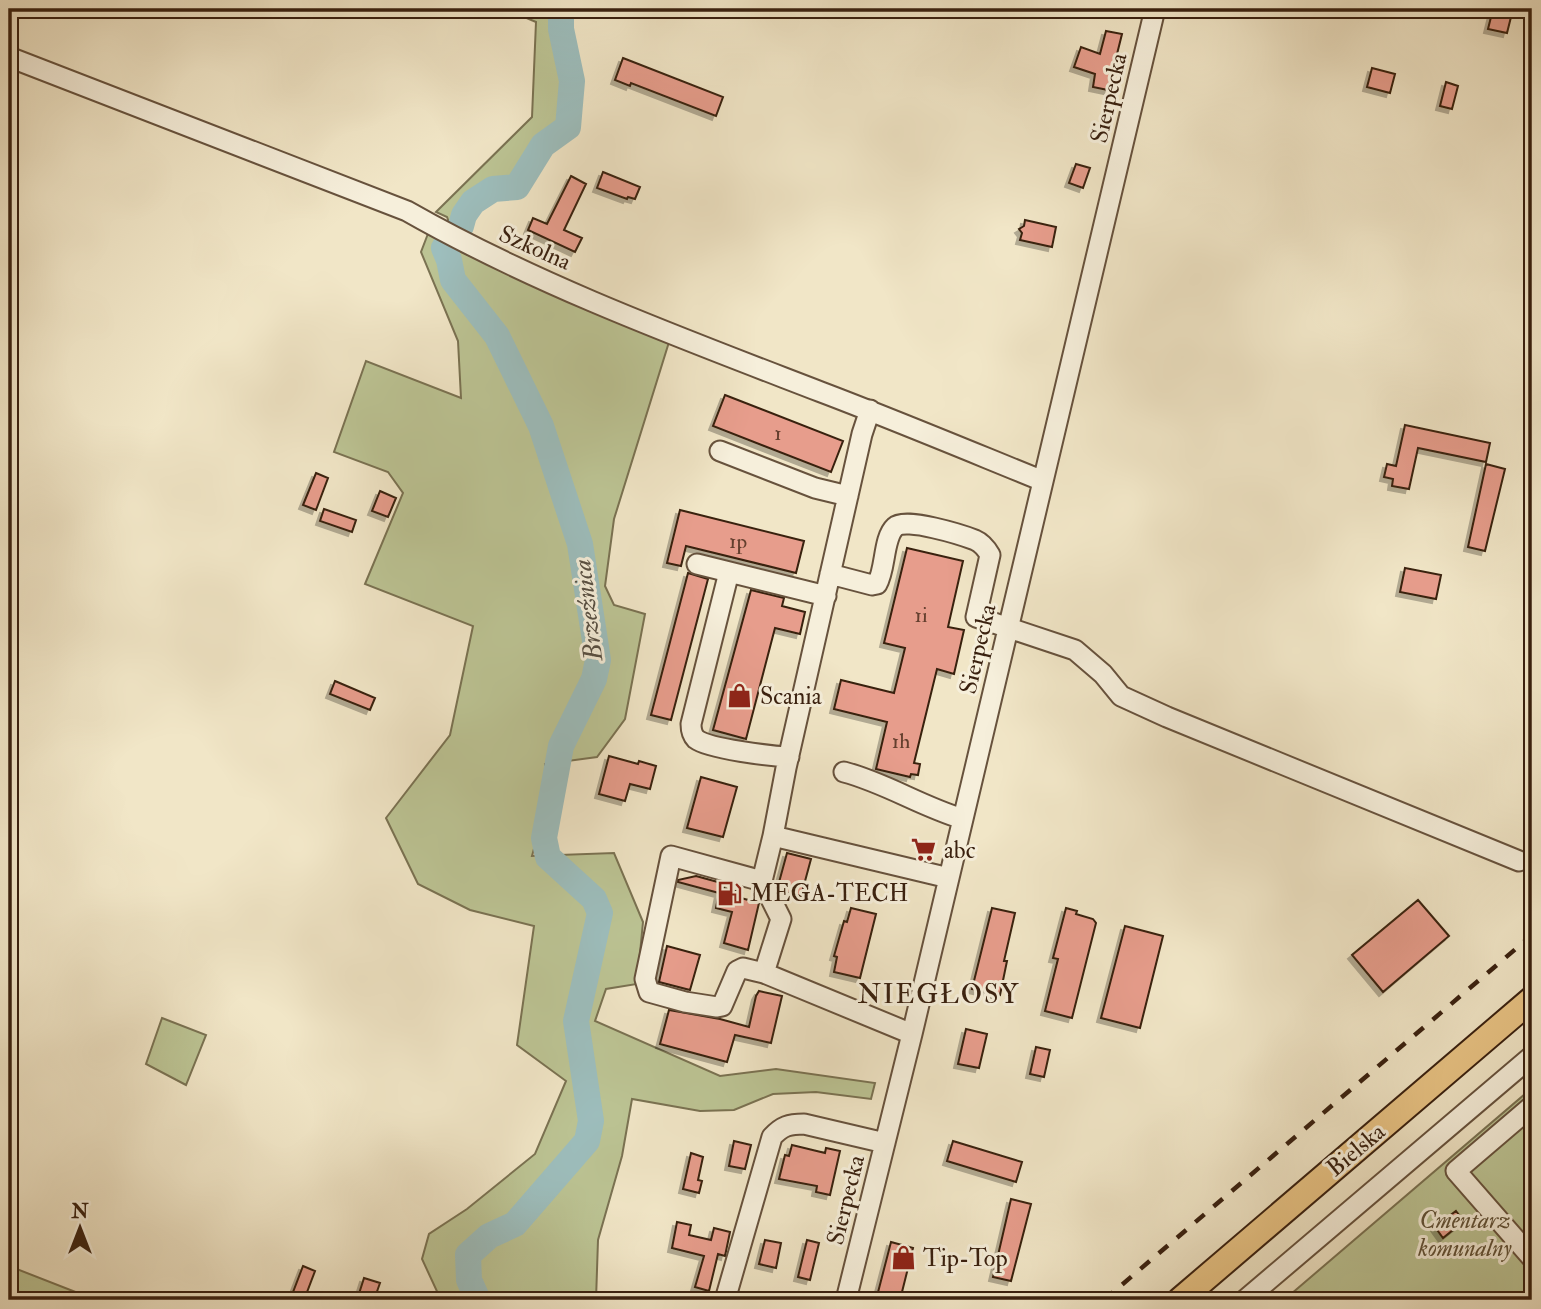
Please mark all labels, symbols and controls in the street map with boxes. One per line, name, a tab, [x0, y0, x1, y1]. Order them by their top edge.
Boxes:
street label: Sierpecka	[1084, 49, 1135, 146]
street label: Szkolna	[494, 218, 577, 278]
house number: 1	[774, 420, 782, 447]
house number: 1p	[729, 528, 747, 555]
water label: Brzeźnica	[566, 557, 610, 665]
street label: Sierpecka	[953, 600, 1004, 697]
house number: 1i	[914, 602, 928, 629]
place label: Scania	[760, 681, 823, 712]
shop icon: Scania	[726, 682, 754, 710]
house number: 1h	[892, 728, 910, 755]
place label: abc	[944, 835, 976, 866]
supermarket icon: abc	[910, 836, 938, 864]
place label: MEGA-TECH	[750, 878, 908, 909]
fuel station icon: MEGA-TECH	[716, 879, 744, 907]
district label: NIEGŁOSY	[858, 979, 1020, 1011]
street label: Bielska	[1320, 1116, 1393, 1184]
street label: Sierpecka	[820, 1151, 872, 1248]
north arrow	[46, 1194, 116, 1264]
text: N	[70, 1200, 89, 1224]
park label: Cmentarz komunalny	[1417, 1205, 1512, 1264]
place label: Tip-Top	[923, 1243, 1008, 1274]
shop icon: Tip-Top	[889, 1244, 917, 1272]

